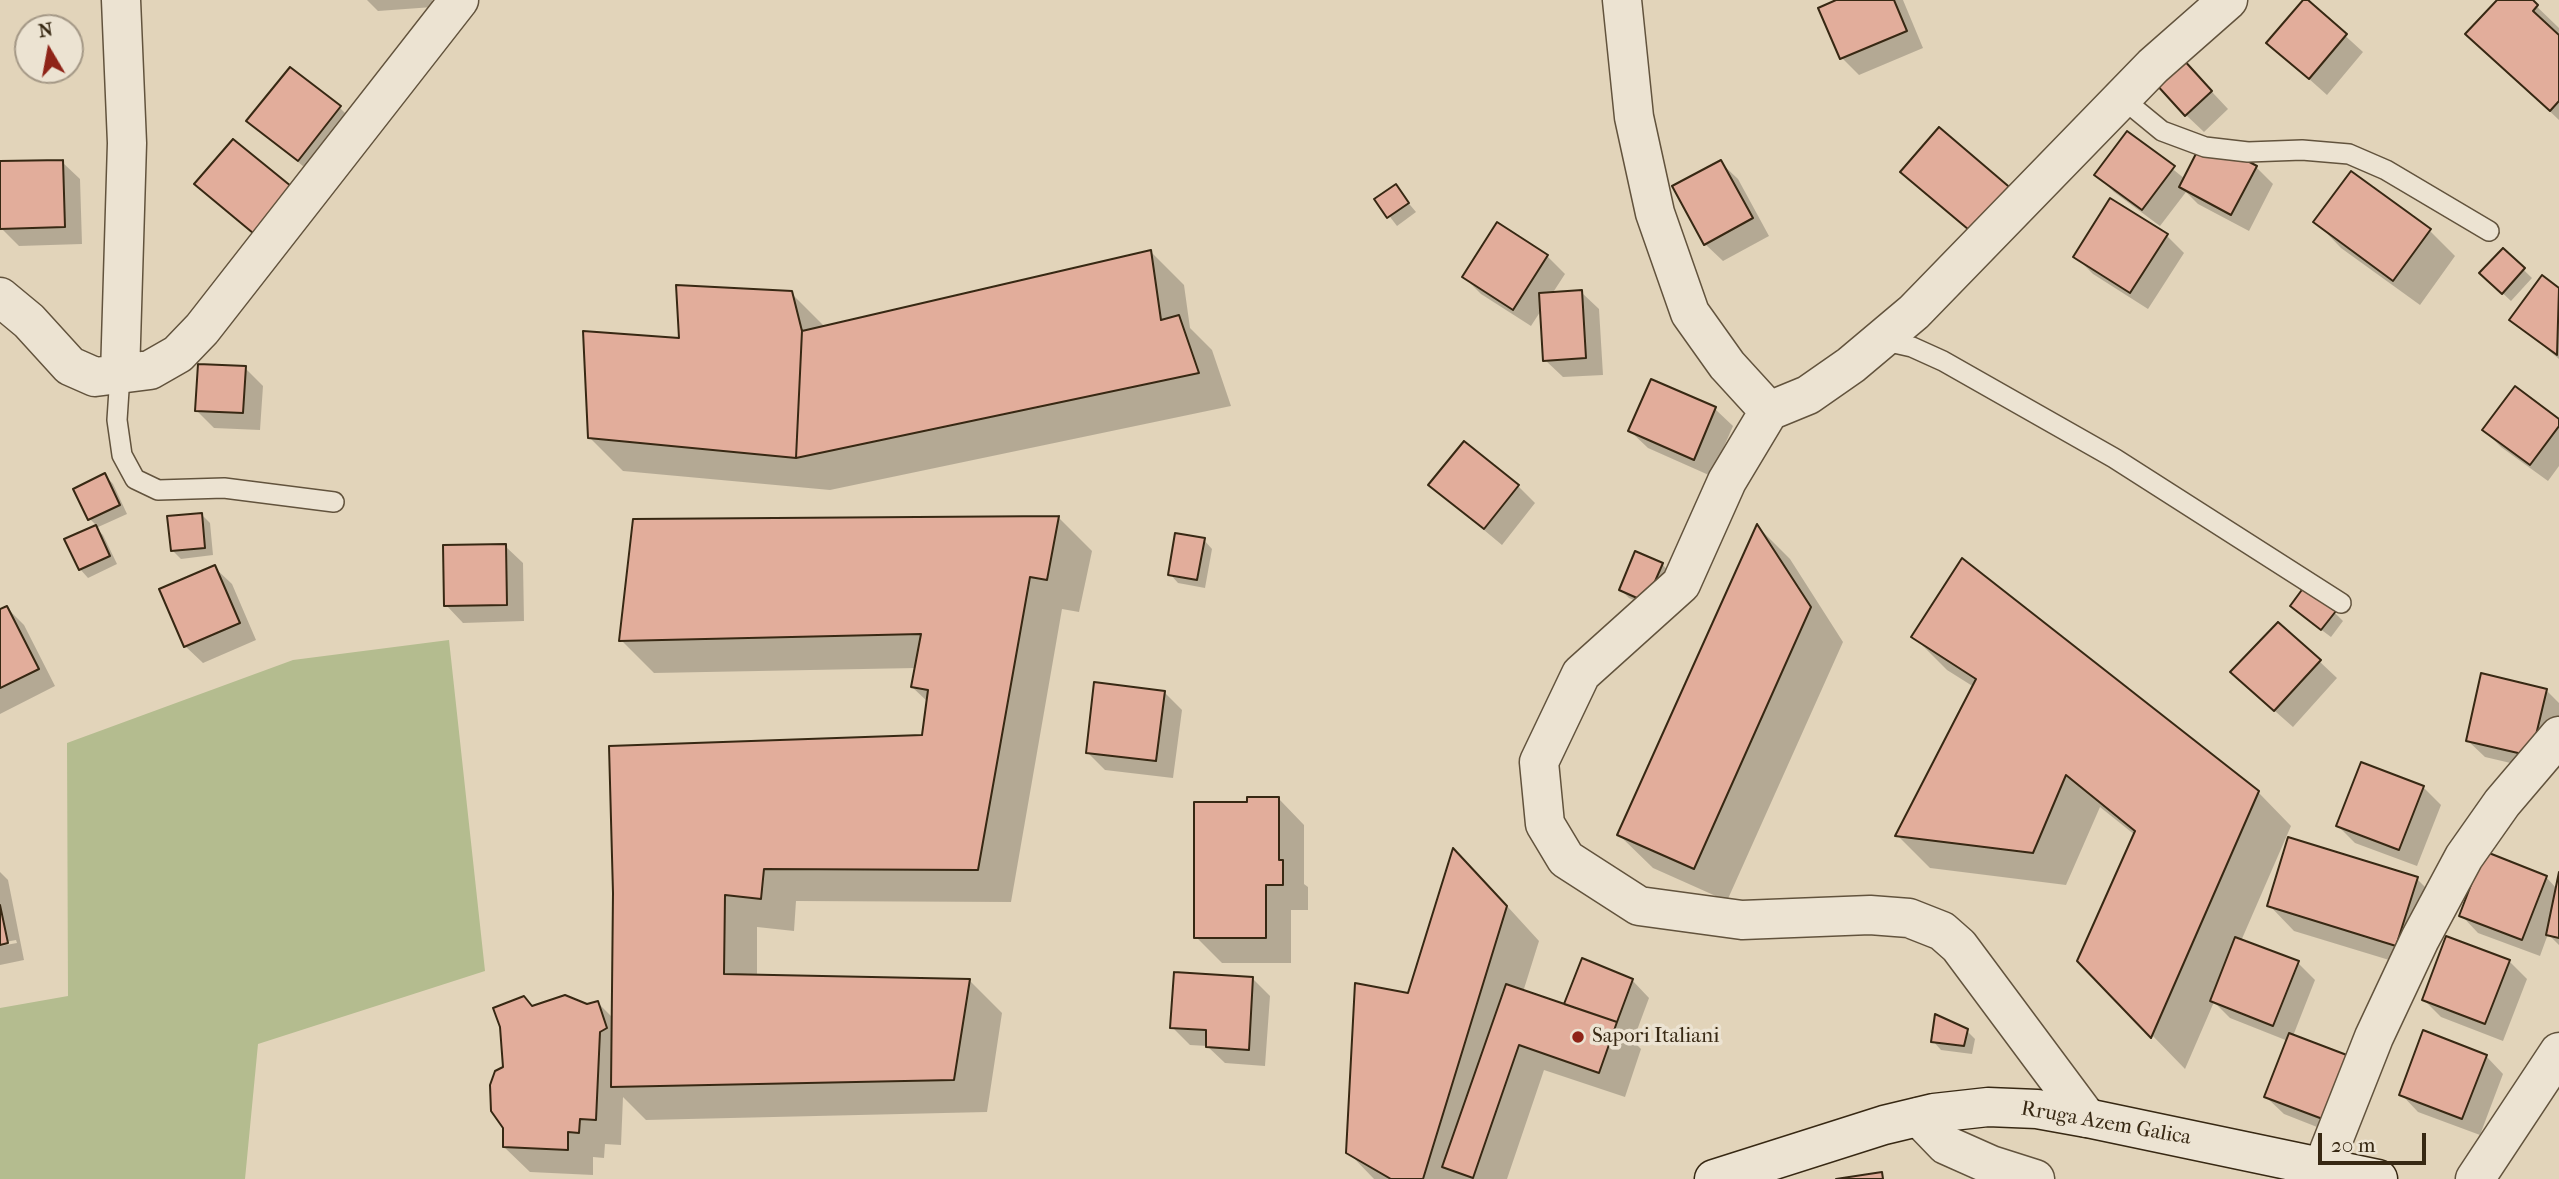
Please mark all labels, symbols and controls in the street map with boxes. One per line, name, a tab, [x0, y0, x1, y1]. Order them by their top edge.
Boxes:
north arrow	[14, 14, 84, 84]
text: N	[37, 18, 55, 42]
place label: Sapori Italiani	[1592, 1024, 1719, 1050]
marker: Sapori Italiani	[1570, 1029, 1586, 1045]
street label: Rruga Azem Galica	[2019, 1097, 2193, 1151]
scale bar	[2321, 1120, 2430, 1164]
text: 20 m	[2331, 1133, 2375, 1157]

